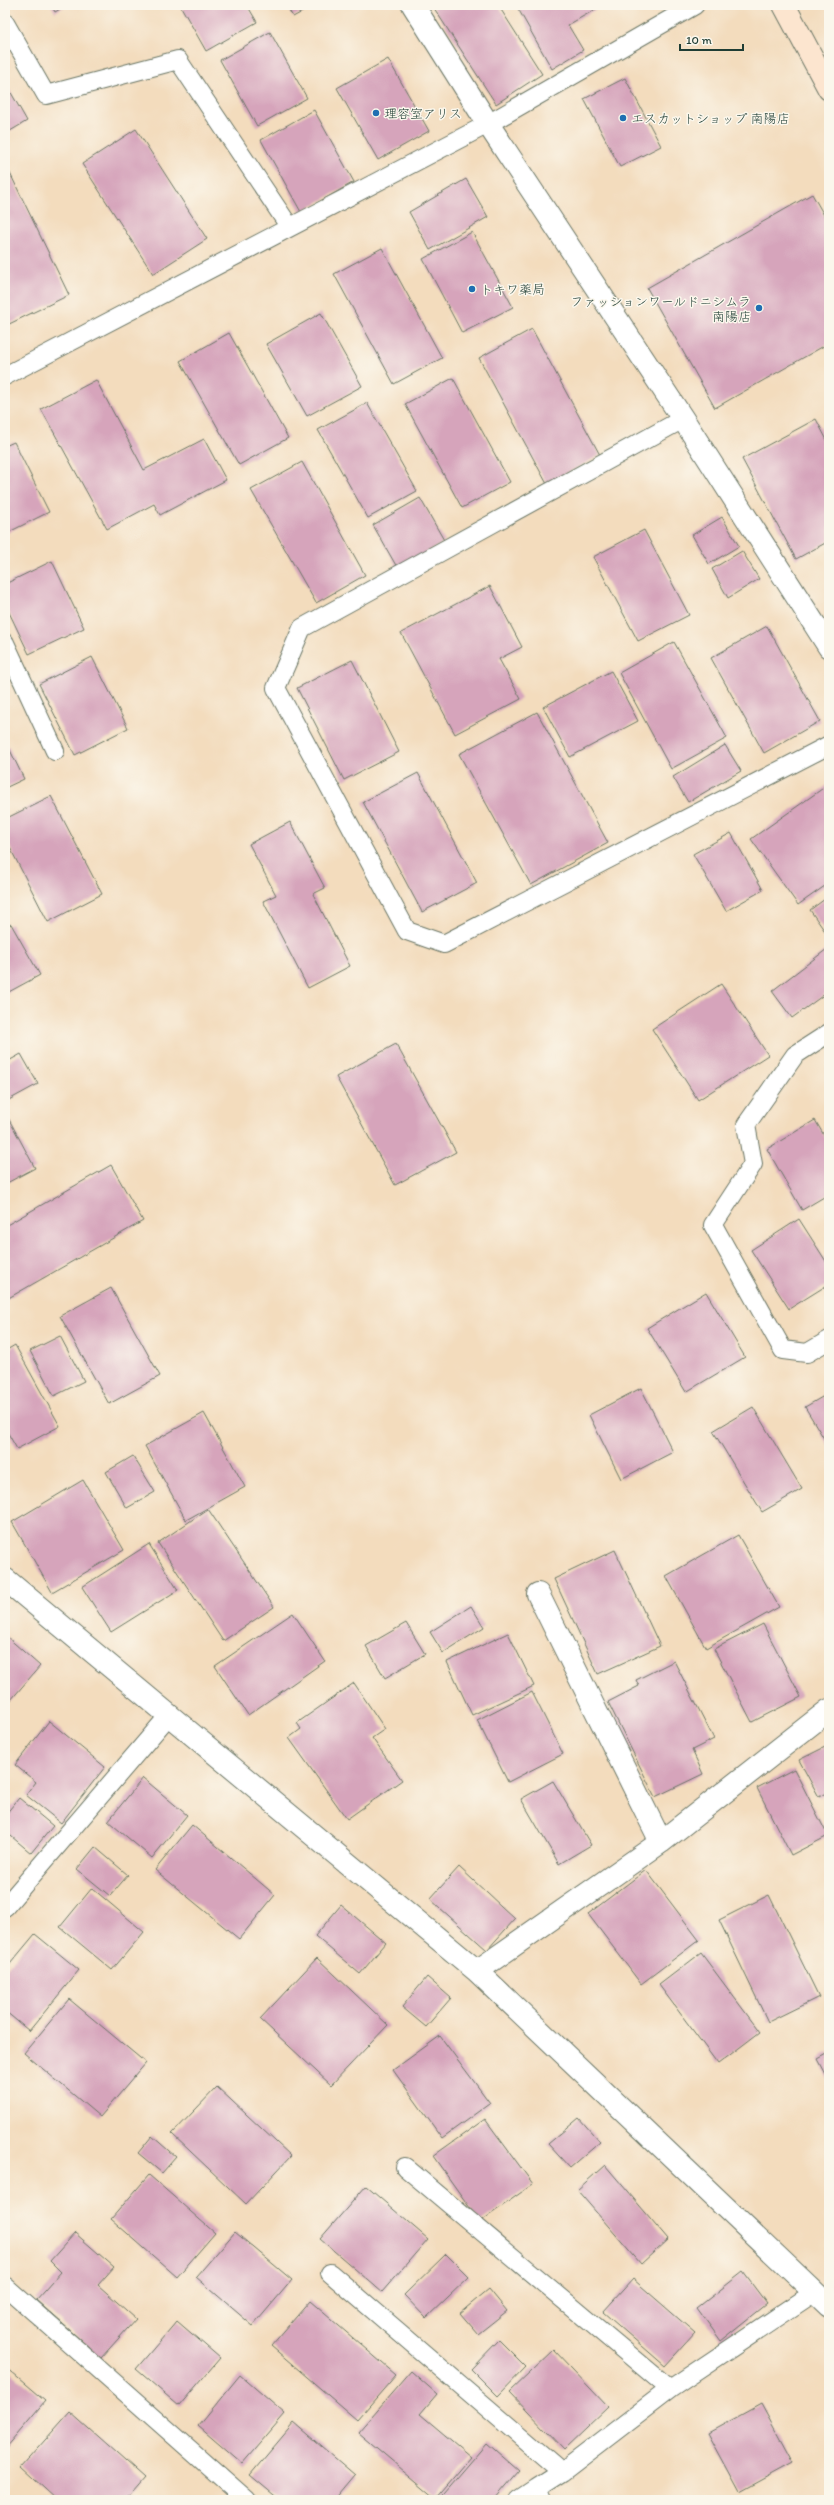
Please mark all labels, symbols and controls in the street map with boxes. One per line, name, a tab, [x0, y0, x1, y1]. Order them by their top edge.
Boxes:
scale bar	[680, 26, 743, 52]
text: 10 m	[686, 33, 712, 47]
place label: 理容室アリス	[384, 106, 462, 121]
marker: 理容室アリス	[371, 108, 381, 118]
place label: エスカットショップ 南陽店	[631, 111, 789, 126]
marker: エスカットショップ 南陽店	[618, 113, 628, 123]
place label: トキワ薬局	[480, 282, 545, 297]
marker: トキワ薬局	[467, 284, 477, 294]
place label: ファッションワールドニシムラ 南陽店	[571, 294, 751, 324]
marker: ファッションワールドニシムラ 南陽店	[754, 303, 764, 313]

